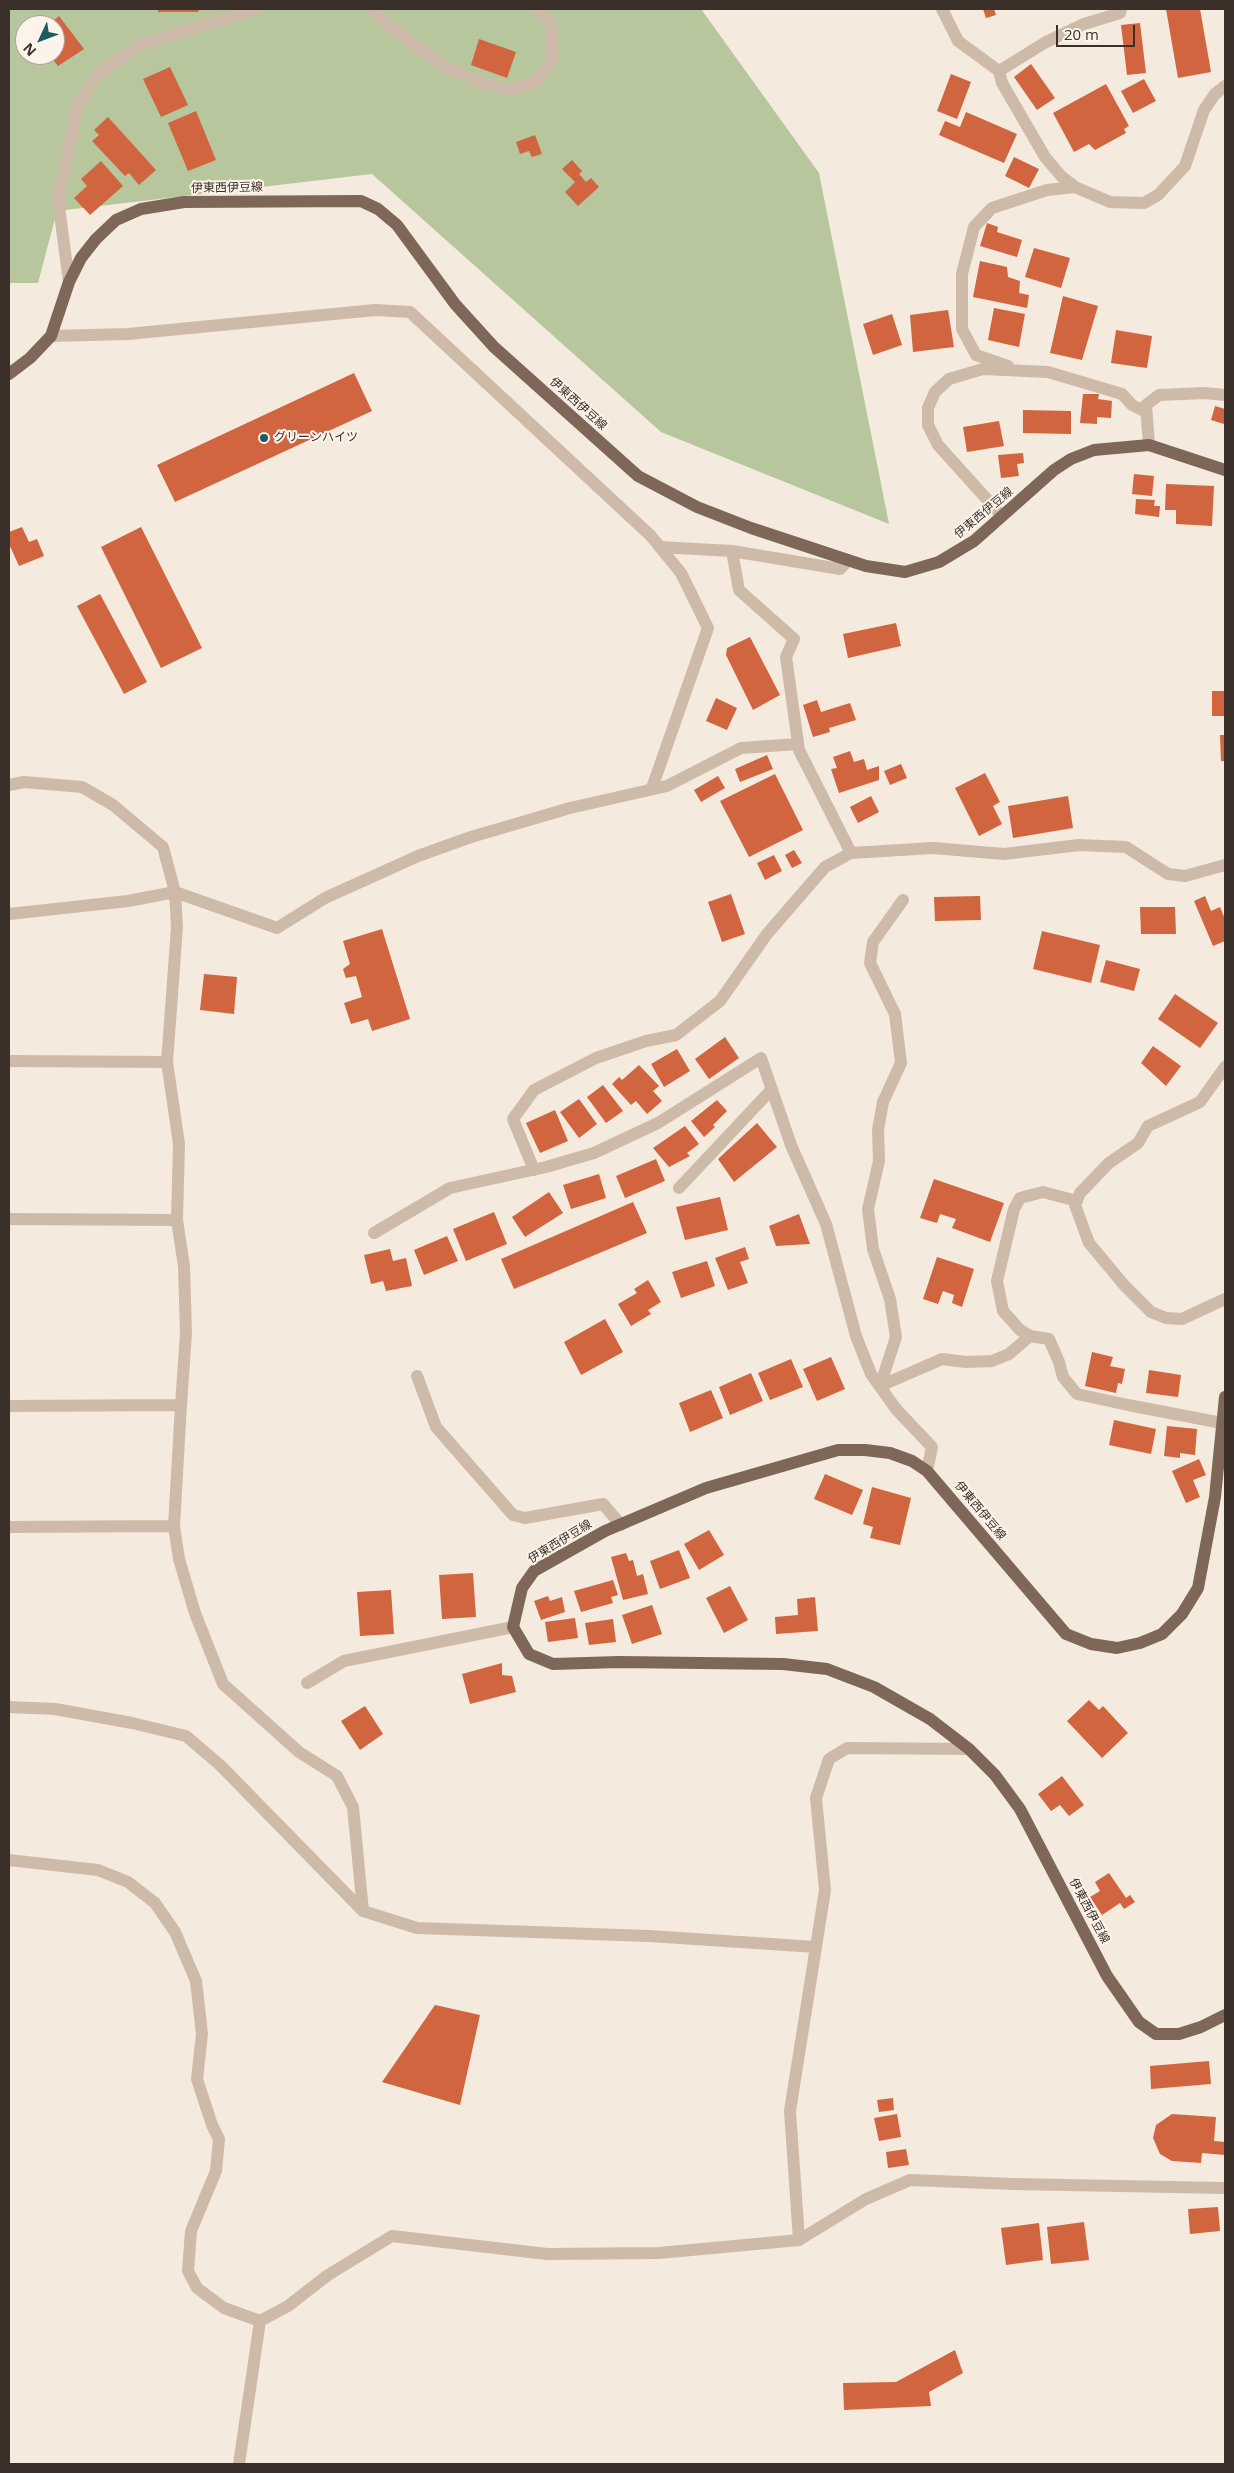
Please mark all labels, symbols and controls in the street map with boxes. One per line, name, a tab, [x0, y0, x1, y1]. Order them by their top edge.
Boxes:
north arrow	[15, 15, 65, 65]
scale bar	[1059, 15, 1138, 47]
text: 20 m	[1064, 24, 1099, 44]
text: N	[19, 39, 40, 61]
street label: 伊東西伊豆線	[191, 180, 263, 196]
street label: 伊東西伊豆線	[546, 375, 610, 433]
place label: グリーンハイツ	[274, 431, 358, 445]
marker: グリーンハイツ	[258, 432, 270, 444]
street label: 伊東西伊豆線	[952, 484, 1016, 542]
street label: 伊東西伊豆線	[951, 1479, 1009, 1543]
street label: 伊東西伊豆線	[525, 1517, 595, 1567]
street label: 伊東西伊豆線	[1066, 1876, 1112, 1946]

